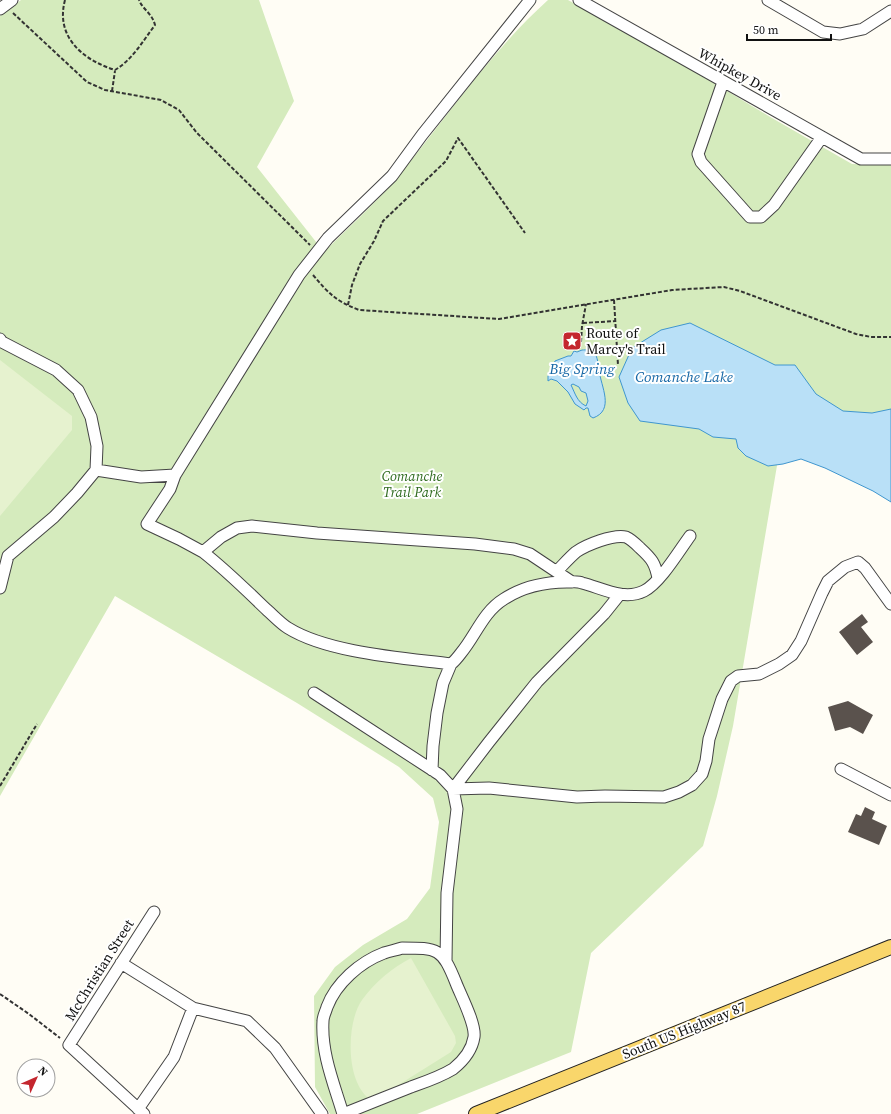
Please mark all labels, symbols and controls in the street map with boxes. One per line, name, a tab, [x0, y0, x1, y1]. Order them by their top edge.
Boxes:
scale bar	[747, 16, 831, 42]
text: 50 m	[753, 22, 779, 38]
street label: Whipkey Drive	[695, 43, 785, 105]
place label: Route of Marcy's Trail	[586, 323, 666, 359]
place icon: Route of Marcy's Trail	[561, 330, 583, 352]
water label: Big Spring	[548, 358, 616, 379]
water label: Comanche Lake	[635, 366, 733, 387]
park label: Comanche Trail Park	[382, 466, 443, 502]
street label: McChristian Street	[60, 915, 139, 1025]
street label: South US Highway 87	[619, 996, 749, 1064]
north arrow	[16, 1058, 56, 1098]
text: N	[35, 1063, 51, 1079]

